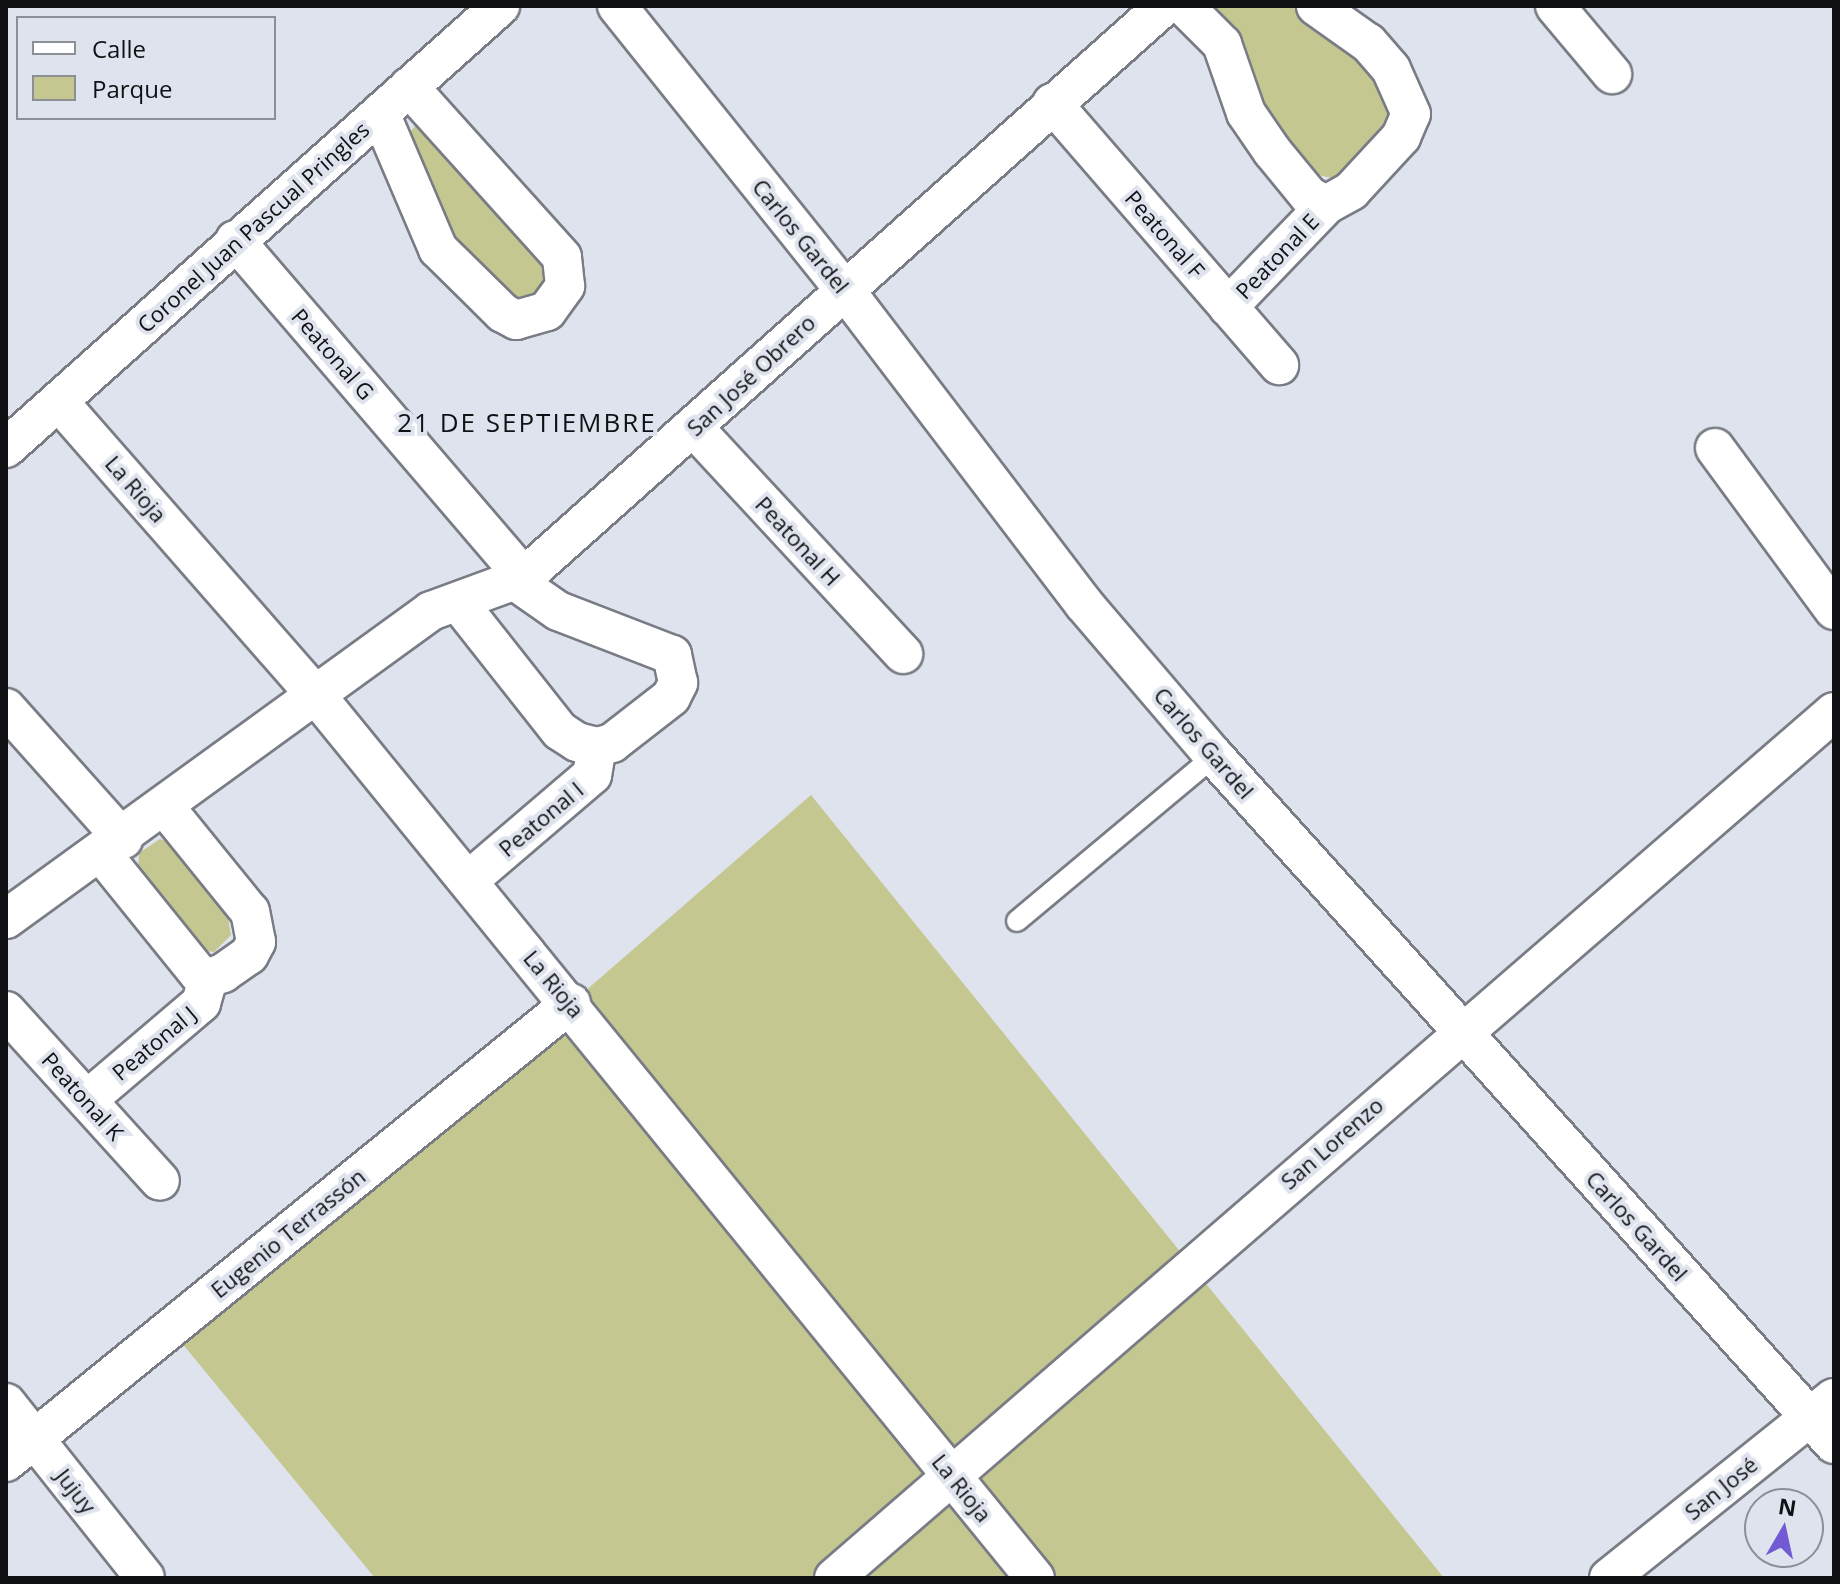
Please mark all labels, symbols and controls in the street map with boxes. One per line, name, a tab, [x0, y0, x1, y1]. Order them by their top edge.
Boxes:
legend	[16, 16, 276, 120]
text: Calle	[92, 32, 146, 65]
text: Parque	[92, 72, 172, 105]
street label: Coronel Juan Pascual Pringles	[132, 116, 374, 338]
street label: Carlos Gardel	[747, 174, 855, 298]
street label: Peatonal F	[1120, 185, 1210, 283]
street label: Peatonal E	[1230, 208, 1324, 304]
street label: Peatonal G	[286, 303, 380, 405]
street label: San José Obrero	[682, 309, 820, 441]
district label: 21 DE SEPTIEMBRE	[397, 407, 657, 439]
street label: La Rioja	[100, 450, 172, 528]
street label: Peatonal H	[750, 491, 846, 591]
street label: Carlos Gardel	[1149, 682, 1259, 804]
street label: Peatonal I	[493, 776, 589, 862]
street label: La Rioja	[518, 945, 590, 1023]
street label: Peatonal J	[107, 1000, 201, 1086]
street label: Peatonal K	[37, 1047, 129, 1145]
street label: San Lorenzo	[1276, 1092, 1388, 1194]
street label: Eugenio Terrassón	[206, 1163, 370, 1303]
street label: Carlos Gardel	[1581, 1166, 1693, 1286]
street label: La Rioja	[927, 1449, 997, 1527]
street label: San José	[1679, 1451, 1763, 1525]
street label: Jujuy	[50, 1463, 102, 1519]
north arrow	[1744, 1488, 1824, 1568]
text: N	[1776, 1490, 1799, 1522]

